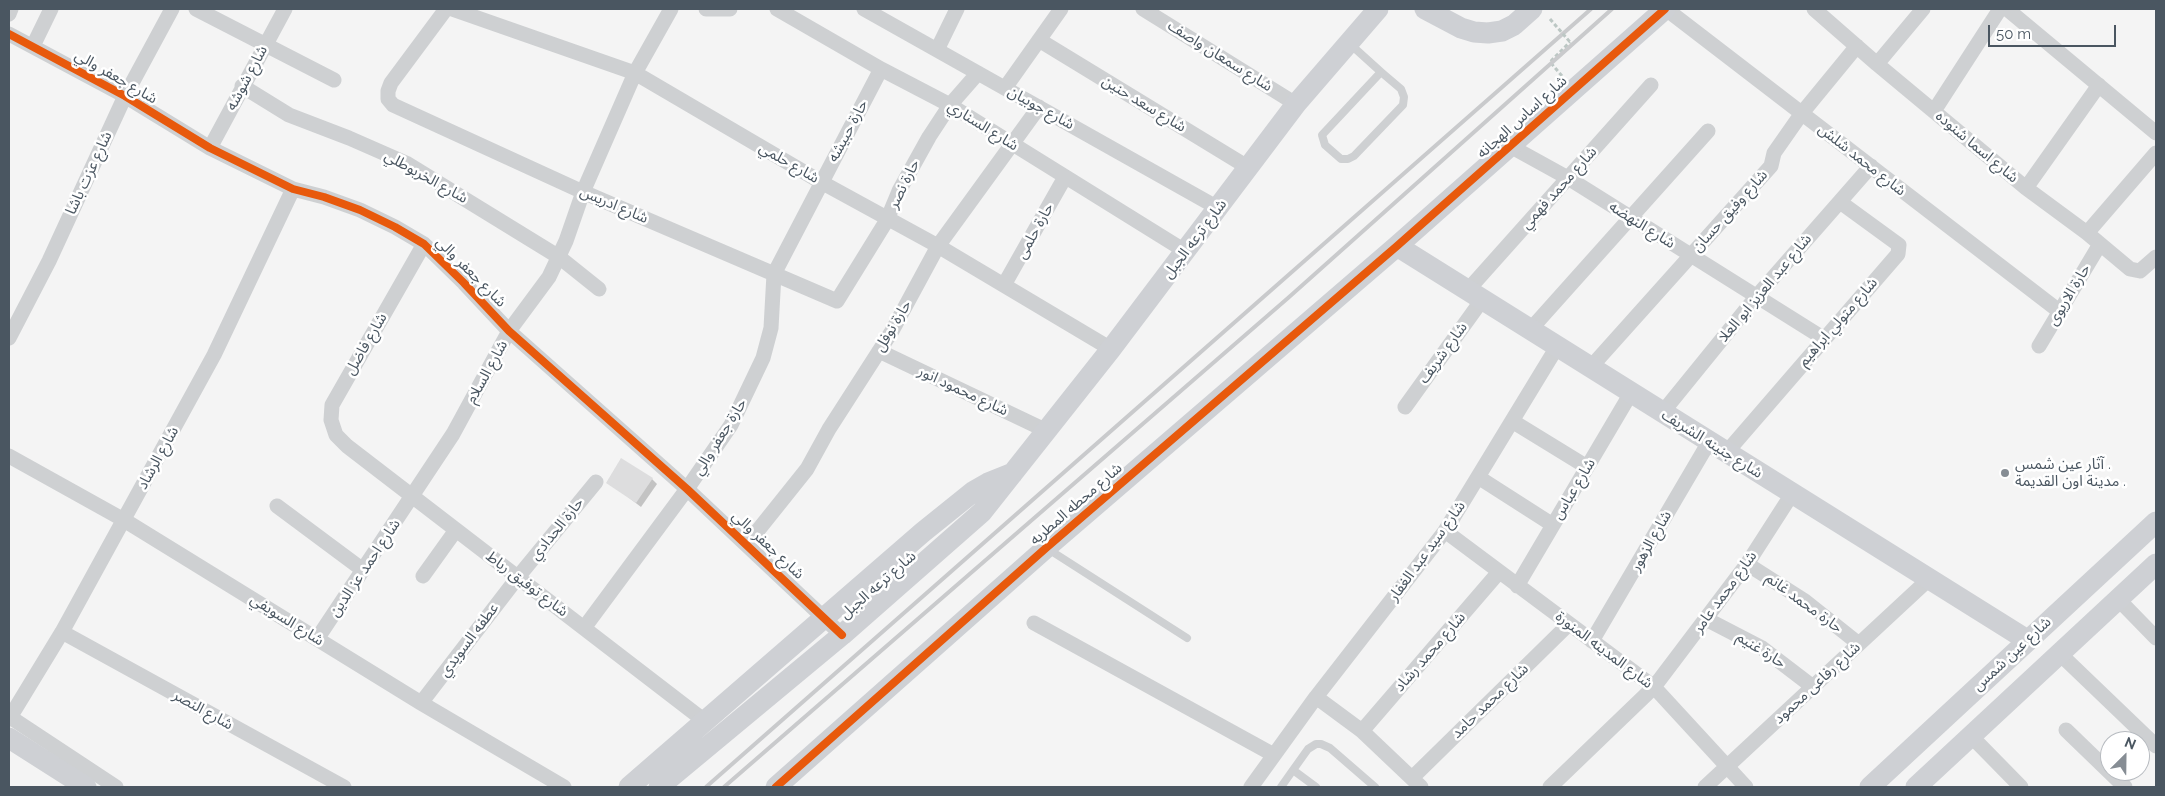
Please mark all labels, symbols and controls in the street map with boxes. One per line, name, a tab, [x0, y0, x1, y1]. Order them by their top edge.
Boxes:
scale bar	[1990, 15, 2118, 47]
street label: شارع سمعان واصف	[1164, 17, 1276, 95]
text: 50 m	[1996, 25, 2031, 43]
street label: شارع شوشه	[222, 42, 272, 114]
street label: شارع جعفر والي	[72, 46, 160, 108]
street label: شارع سعد حنين	[1099, 72, 1189, 136]
street label: شارع اساس الهجانه	[1473, 72, 1571, 162]
street label: شارع جوبيان	[1005, 82, 1077, 134]
street label: حارة حبيشه	[824, 97, 872, 165]
street label: شارع السناري	[944, 97, 1022, 155]
street label: شارع اسما شنوده	[1932, 107, 2022, 187]
street label: شارع محمد شلش	[1815, 120, 1909, 200]
street label: شارع عزت باشا	[62, 129, 116, 217]
street label: شارع حلمي	[756, 139, 822, 187]
street label: شارع محمد فهمي	[1517, 143, 1601, 233]
street label: شارع الخربوطلي	[381, 147, 471, 207]
street label: حارة نصر	[884, 157, 924, 211]
street label: شارع وفيق حسان	[1688, 166, 1772, 256]
street label: شارع ادريس	[577, 183, 651, 227]
street label: شارع ترعه الجبل	[1159, 196, 1231, 282]
street label: شارع النهضه	[1606, 198, 1678, 252]
street label: حارة حلمى	[1012, 200, 1058, 262]
street label: شارع عبد العزيز ابو العلا	[1715, 230, 1815, 346]
street label: شارع جعفر والي	[432, 233, 510, 311]
street label: حارة الاريوى	[2044, 261, 2094, 329]
street label: شارع متولي ابراهيم	[1795, 274, 1881, 370]
street label: حارة نوفل	[871, 297, 915, 355]
street label: شارع فاضل	[341, 310, 391, 378]
street label: شارع شريف	[1415, 319, 1471, 387]
street label: شارع السلام	[462, 337, 512, 407]
street label: شارع محمود انور	[915, 362, 1011, 420]
street label: حارة جعفر والي	[689, 395, 751, 479]
street label: شارع جنينه الشريف	[1658, 406, 1766, 482]
street label: شارع الرشاد	[133, 423, 183, 493]
street label: شارع عباس	[1549, 455, 1599, 523]
place label: آثار عين شمس . مدينة اون القديمة .	[2015, 455, 2126, 490]
street label: شارع محطه المطريه	[1026, 459, 1126, 549]
marker: آثار عين شمس . مدينة اون القديمة .	[1999, 467, 2011, 479]
street label: حارة الحدادي	[526, 494, 588, 564]
street label: شارع سيد عبد الغفار	[1385, 497, 1469, 605]
street label: شارع جعفر والي	[728, 507, 808, 583]
street label: شارع الزهور	[1626, 507, 1676, 575]
street label: شارع احمد عز الدين	[326, 516, 404, 620]
street label: شارع توفيق رباط	[482, 547, 572, 621]
street label: شارع ترعه الجبل	[836, 547, 920, 623]
street label: شارع محمد عامر	[1689, 548, 1761, 636]
street label: حارة محمد غانم	[1762, 569, 1846, 637]
street label: شارع السويفي	[247, 590, 327, 650]
street label: عطفه السويدي	[435, 599, 503, 681]
street label: شارع المدينه المنورة	[1552, 608, 1656, 692]
street label: شارع محمد رشاد	[1391, 609, 1469, 695]
street label: شارع عين شمس	[1969, 613, 2055, 695]
street label: حارة غنيم	[1733, 628, 1789, 672]
street label: شارع رفاعى محمود	[1770, 638, 1864, 728]
street label: شارع محمد حامد	[1448, 660, 1532, 742]
street label: شارع النصر	[170, 686, 236, 734]
north arrow	[2100, 731, 2150, 781]
text: N	[2122, 734, 2139, 753]

